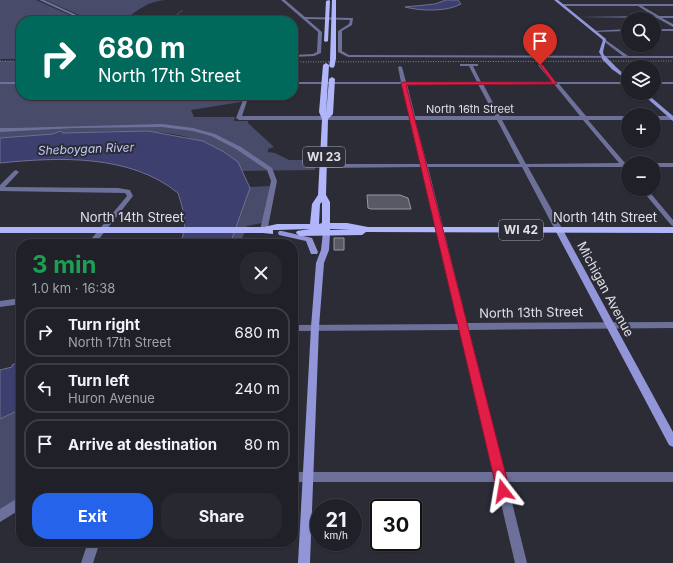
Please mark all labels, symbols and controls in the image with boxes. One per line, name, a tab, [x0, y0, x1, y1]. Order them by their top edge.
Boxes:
map controls	[621, 12, 661, 196]
button: search	[621, 12, 661, 52]
pin	[523, 24, 557, 65]
icon: arrive	[529, 30, 551, 52]
text: 680 m	[98, 31, 185, 65]
icon: right	[32, 32, 84, 84]
button: layers	[621, 60, 661, 100]
text: North 17th Street	[98, 65, 241, 86]
street label: North 16th Street	[426, 102, 514, 116]
button: +	[621, 108, 661, 148]
water label: Sheboygan River	[38, 139, 135, 158]
road number: WI 23	[303, 147, 345, 167]
button: −	[621, 156, 661, 196]
street label: North 14th Street	[80, 209, 184, 225]
street label: North 14th Street	[553, 209, 657, 225]
road number: WI 42	[499, 220, 543, 240]
street label: Michigan Avenue	[574, 239, 638, 339]
text: 3 min	[32, 250, 97, 279]
button: close	[240, 252, 282, 294]
text: 1.0 km · 16:38	[32, 280, 115, 296]
street label: North 13th Street	[479, 303, 583, 321]
text: Turn right	[68, 315, 140, 334]
icon: right	[34, 321, 56, 343]
text: 680 m	[235, 323, 280, 342]
text: North 17th Street	[68, 334, 171, 350]
text: Turn left	[68, 371, 129, 390]
icon: left	[34, 377, 56, 399]
text: 240 m	[235, 379, 280, 398]
text: Huron Avenue	[68, 390, 155, 406]
icon: arrive	[34, 433, 56, 455]
text: Arrive at destination	[68, 435, 217, 454]
text: 80 m	[244, 435, 280, 454]
position arrow	[482, 470, 524, 512]
button: Exit	[32, 493, 153, 539]
button: Share	[161, 493, 282, 539]
speed limit sign: 30	[370, 499, 422, 551]
text: 21	[325, 508, 347, 532]
text: km/h	[324, 529, 348, 541]

